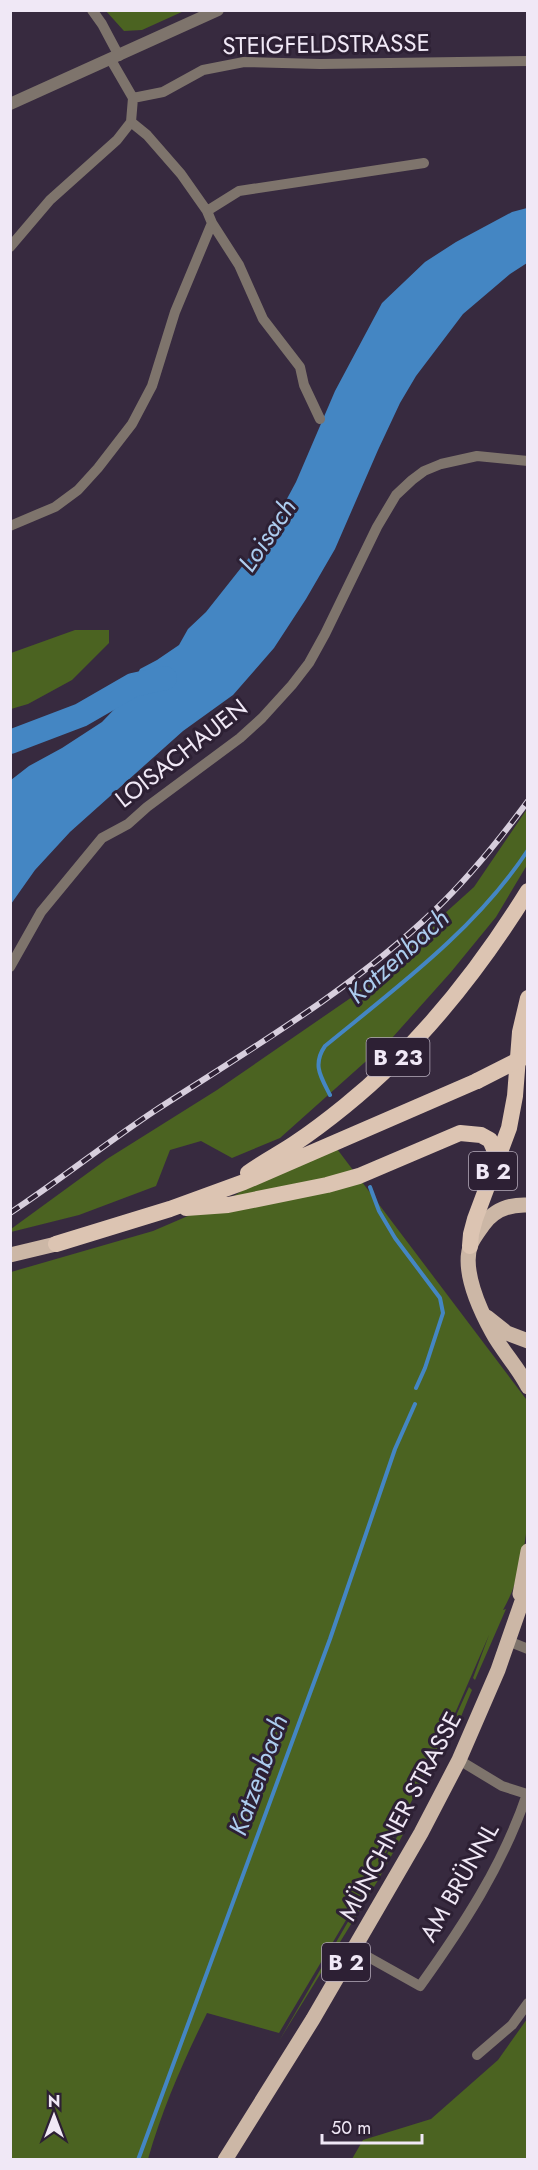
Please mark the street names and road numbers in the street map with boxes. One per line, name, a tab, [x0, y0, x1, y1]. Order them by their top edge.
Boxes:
street label: STEIGFELDSTRASSE	[222, 25, 430, 63]
street label: LOISACHAUEN	[107, 690, 255, 816]
road number: B 23	[366, 1038, 430, 1076]
road number: B 2	[469, 1152, 517, 1190]
street label: MÜNCHNER STRASSE	[330, 1705, 470, 1927]
street label: AM BRÜNNL	[411, 1816, 507, 1948]
road number: B 2	[322, 1943, 370, 1981]

